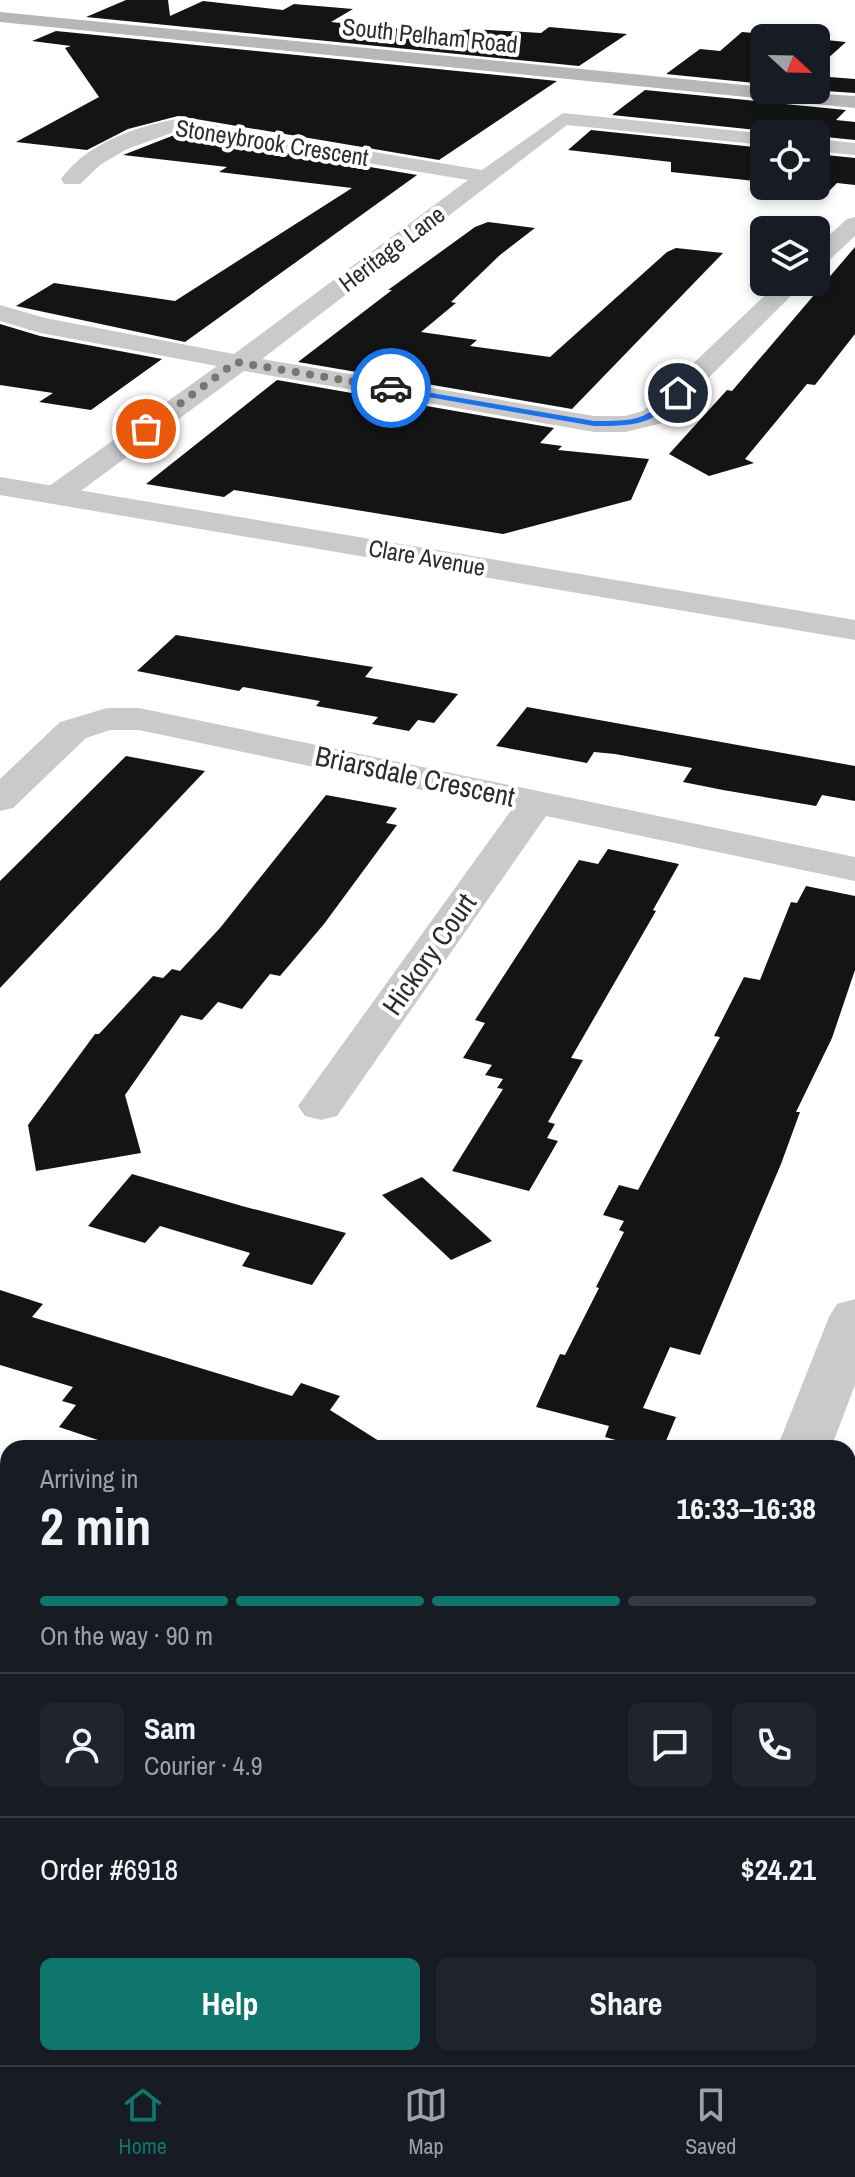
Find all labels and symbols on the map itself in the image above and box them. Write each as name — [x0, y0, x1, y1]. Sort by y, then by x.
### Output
street label: South Pelham Road — [341, 10, 519, 60]
north arrow — [750, 24, 830, 104]
street label: Stoneybrook Crescent — [173, 111, 371, 173]
street label: Heritage Lane — [332, 198, 451, 299]
courier — [351, 348, 431, 428]
pin — [644, 359, 712, 427]
pin — [112, 395, 180, 463]
street label: Clare Avenue — [366, 531, 488, 583]
street label: Briarsdale Crescent — [312, 736, 518, 816]
street label: Hickory Court — [373, 886, 485, 1022]

